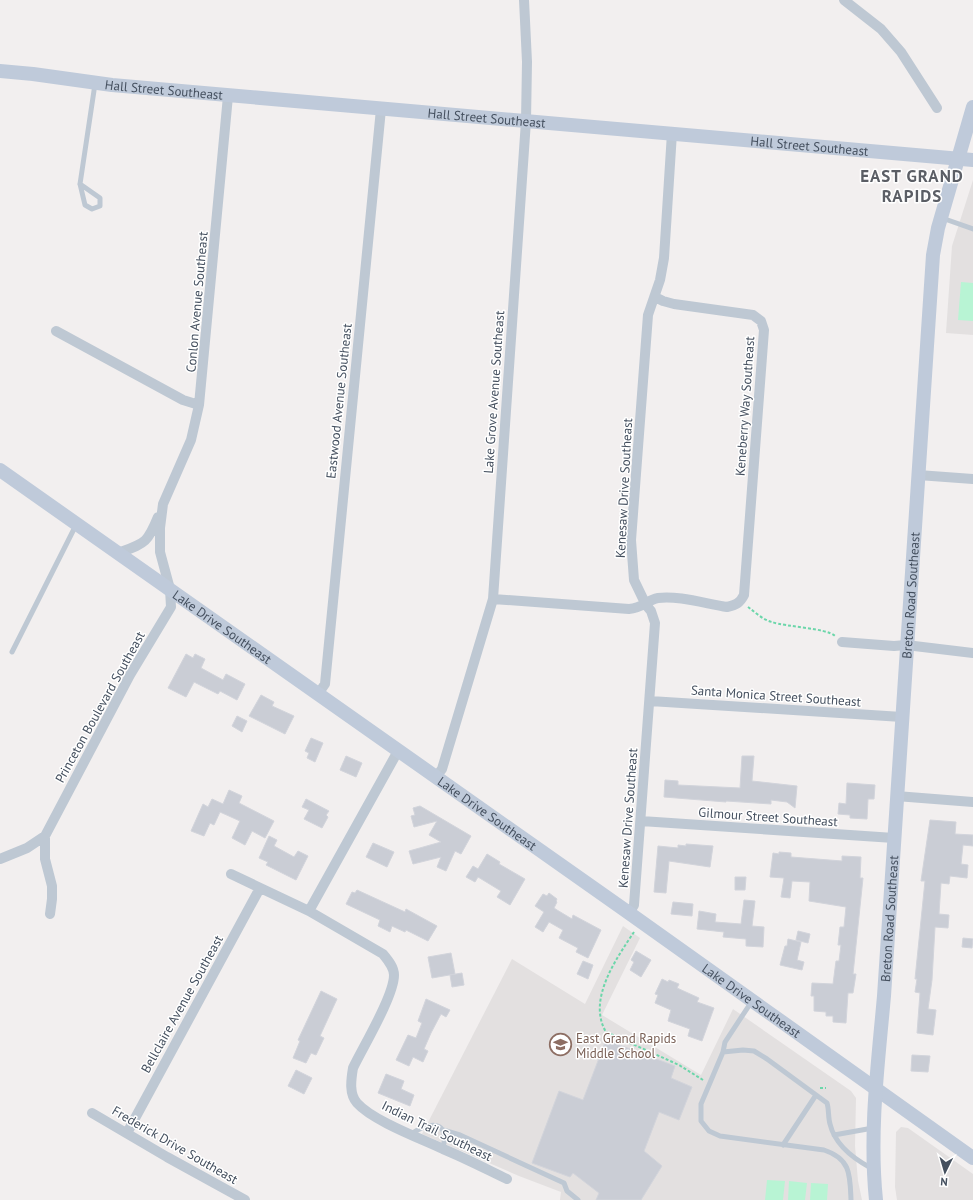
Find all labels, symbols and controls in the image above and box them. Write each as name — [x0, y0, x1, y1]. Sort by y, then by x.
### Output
street label: Hall Street Southeast — [104, 76, 224, 103]
street label: Hall Street Southeast — [427, 104, 547, 131]
street label: Hall Street Southeast — [750, 132, 870, 159]
district label: EAST GRAND RAPIDS — [860, 165, 964, 207]
street label: Conlon Avenue Southeast — [182, 230, 212, 373]
street label: Lake Grove Avenue Southeast — [480, 309, 508, 474]
street label: Eastwood Avenue Southeast — [322, 322, 356, 480]
street label: Keneberry Way Southeast — [732, 335, 758, 476]
street label: Kenesaw Drive Southeast — [612, 417, 636, 558]
street label: Breton Road Southeast — [898, 531, 923, 659]
street label: Lake Drive Southeast — [170, 586, 276, 668]
street label: Princeton Boulevard Southeast — [51, 628, 149, 786]
street label: Santa Monica Street Southeast — [690, 682, 862, 710]
street label: Kenesaw Drive Southeast — [615, 747, 641, 889]
street label: Lake Drive Southeast — [434, 773, 541, 854]
street label: Gilmour Street Southeast — [698, 804, 839, 830]
street label: Breton Road Southeast — [876, 854, 902, 983]
street label: Bellclaire Avenue Southeast — [137, 932, 227, 1076]
street label: Lake Drive Southeast — [699, 959, 805, 1042]
place label: East Grand Rapids Middle School — [576, 1030, 676, 1062]
school or university icon: East Grand Rapids Middle School — [547, 1032, 573, 1058]
street label: Indian Trail Southeast — [379, 1097, 496, 1165]
street label: Frederick Drive Southeast — [109, 1102, 241, 1188]
north arrow — [925, 1152, 965, 1192]
text: N — [940, 1175, 948, 1189]

